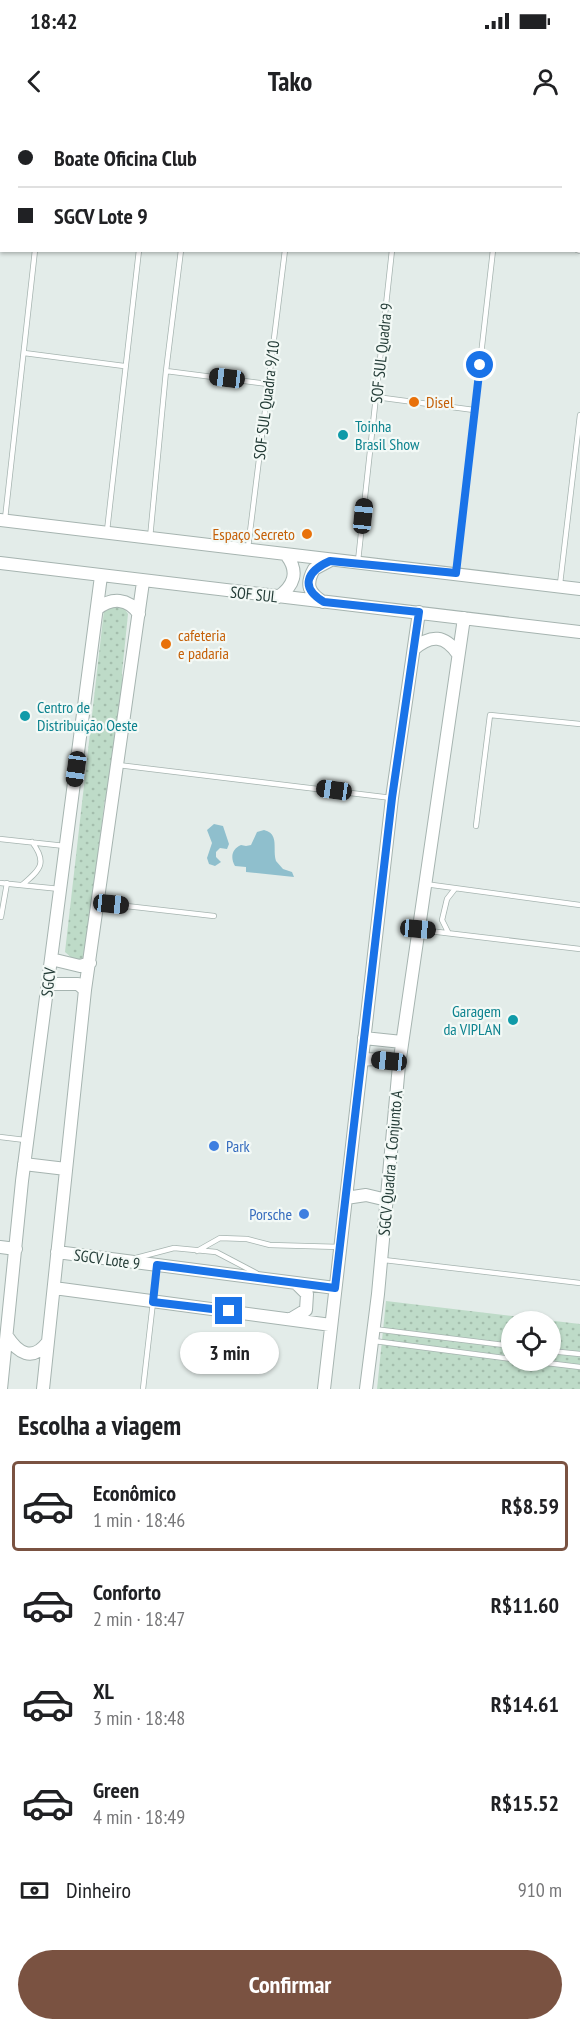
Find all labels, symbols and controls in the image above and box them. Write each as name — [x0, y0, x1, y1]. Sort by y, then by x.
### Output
text: 18:42 — [30, 7, 78, 35]
text: Tako — [268, 64, 312, 98]
icon: back — [18, 65, 51, 98]
icon: person — [529, 65, 562, 98]
text: Boate Oficina Club — [54, 144, 197, 172]
text: SGCV Lote 9 — [54, 202, 148, 230]
street label: SOF SUL Quadra 9 — [366, 302, 396, 404]
street label: SOF SUL Quadra 9/10 — [249, 339, 283, 461]
route start — [466, 351, 493, 378]
car — [208, 367, 246, 389]
place label: Disel — [426, 392, 454, 412]
marker: Disel — [407, 395, 421, 409]
place label: Toinha Brasil Show — [355, 416, 420, 454]
marker: Toinha Brasil Show — [336, 428, 350, 442]
car — [352, 497, 374, 535]
place label: Espaço Secreto — [212, 524, 295, 544]
marker: Espaço Secreto — [300, 527, 314, 541]
street label: SOF SUL — [229, 582, 279, 606]
place label: cafeteria e padaria — [178, 625, 229, 663]
marker: cafeteria e padaria — [159, 637, 173, 651]
place label: Centro de Distribuição Oeste — [37, 697, 138, 735]
marker: Centro de Distribuição Oeste — [18, 709, 32, 723]
car — [65, 750, 87, 788]
car — [315, 779, 353, 801]
car — [92, 893, 130, 915]
car — [399, 918, 437, 940]
street label: SGCV — [36, 966, 60, 998]
place label: Garagem da VIPLAN — [443, 1001, 501, 1039]
marker: Garagem da VIPLAN — [506, 1013, 520, 1027]
car — [370, 1050, 408, 1072]
street label: SGCV Quadra 1 Conjunto A — [374, 1089, 406, 1236]
place label: Park — [226, 1136, 251, 1156]
marker: Park — [207, 1139, 221, 1153]
place label: Porsche — [249, 1204, 292, 1224]
marker: Porsche — [297, 1207, 311, 1221]
street label: SGCV Lote 9 — [73, 1244, 141, 1274]
route end — [215, 1297, 242, 1324]
map controls — [501, 1311, 561, 1371]
button: locate — [501, 1311, 561, 1371]
callout: 3 min — [180, 1332, 278, 1374]
text: 3 min — [209, 1340, 250, 1366]
text: Escolha a viagem — [18, 1408, 181, 1442]
icon: car — [21, 1479, 75, 1533]
text: Econômico — [93, 1479, 176, 1507]
text: R$8.59 — [501, 1492, 559, 1520]
text: 1 min · 18:46 — [93, 1507, 185, 1533]
icon: car — [21, 1578, 75, 1632]
text: Conforto — [93, 1578, 161, 1606]
text: R$11.60 — [491, 1591, 559, 1619]
text: 2 min · 18:47 — [93, 1606, 185, 1632]
icon: car — [21, 1677, 75, 1731]
text: XL — [93, 1677, 114, 1705]
text: R$14.61 — [491, 1690, 559, 1718]
text: 3 min · 18:48 — [93, 1705, 185, 1731]
icon: car — [21, 1776, 75, 1830]
text: Green — [93, 1776, 139, 1804]
text: R$15.52 — [491, 1789, 559, 1817]
text: 4 min · 18:49 — [93, 1804, 185, 1830]
icon: cash — [18, 1874, 51, 1907]
text: Dinheiro — [66, 1876, 131, 1904]
text: 910 m — [518, 1877, 562, 1903]
button: Confirmar — [18, 1950, 562, 2019]

